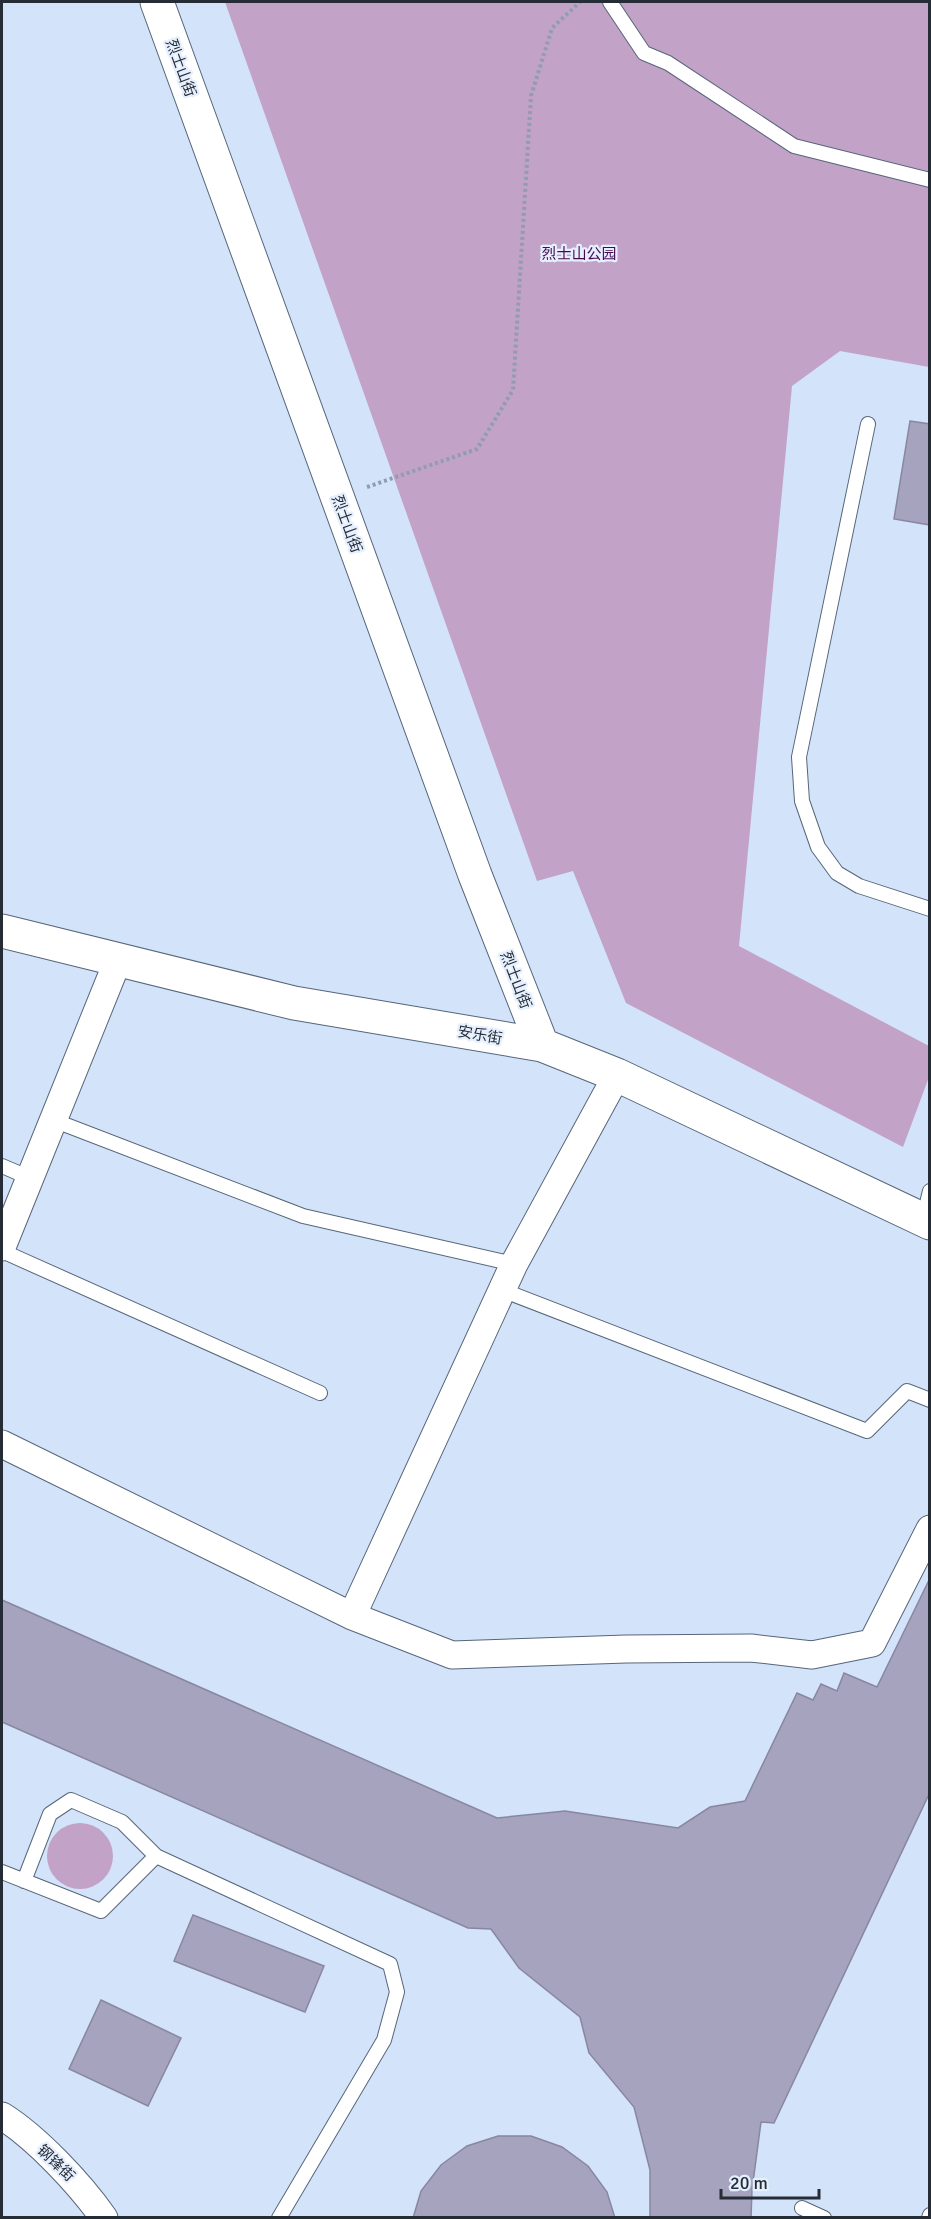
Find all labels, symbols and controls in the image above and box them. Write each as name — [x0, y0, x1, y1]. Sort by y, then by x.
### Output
street label: 烈士山街 — [162, 37, 200, 99]
park label: 烈士山公园 — [541, 245, 617, 263]
street label: 烈士山街 — [328, 493, 366, 555]
street label: 烈士山街 — [497, 949, 535, 1011]
street label: 安乐街 — [456, 1022, 504, 1048]
street label: 钢锋街 — [34, 2141, 78, 2185]
scale bar — [721, 2162, 818, 2200]
text: 20 m — [730, 2172, 768, 2194]

